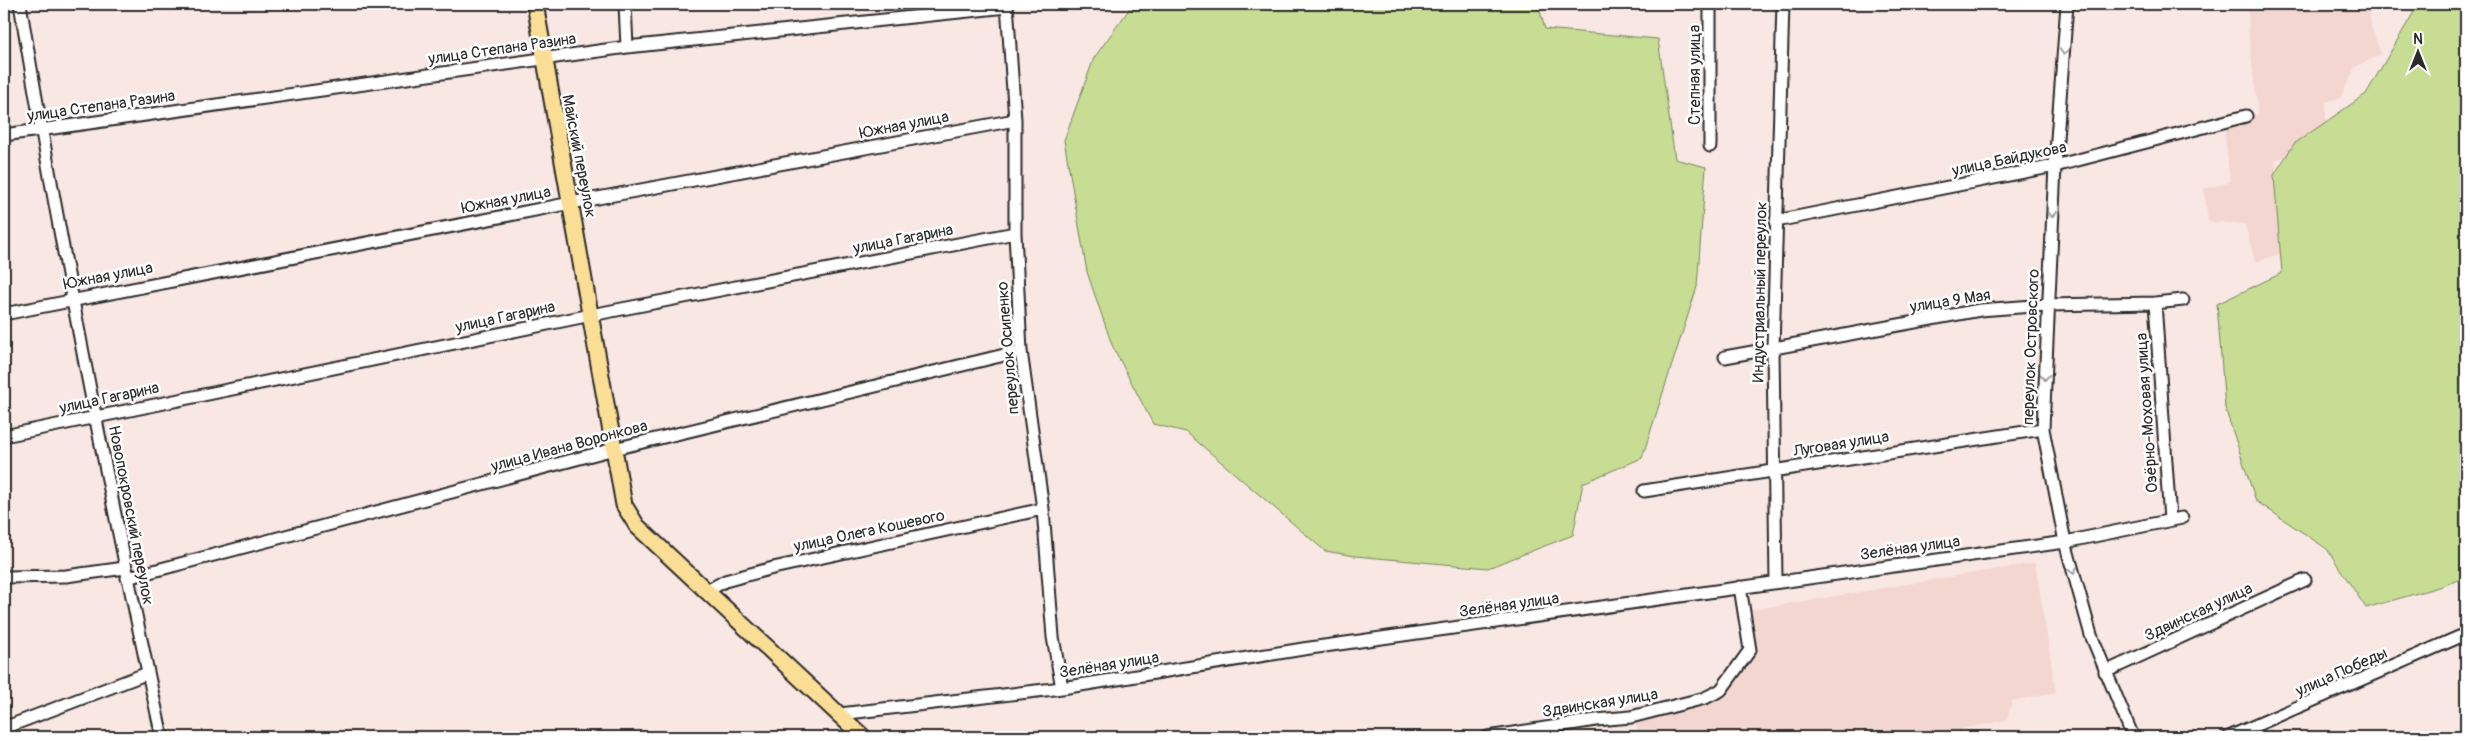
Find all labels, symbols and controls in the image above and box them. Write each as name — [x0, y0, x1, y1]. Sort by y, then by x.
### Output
street label: Степная улица — [1685, 25, 1705, 125]
north arrow — [2392, 28, 2442, 78]
street label: улица Степана Разина — [426, 29, 577, 69]
text: N — [2413, 31, 2423, 48]
one-way arrow — [2058, 49, 2069, 57]
street label: улица Степана Разина — [25, 86, 176, 126]
street label: Майский переулок — [557, 93, 601, 219]
street label: Южная улица — [858, 107, 950, 143]
street label: улица Байдукова — [1949, 137, 2068, 181]
street label: Южная улица — [460, 182, 552, 218]
street label: Индустриальный переулок — [1748, 201, 1772, 383]
one-way arrow — [2047, 211, 2058, 219]
street label: улица Гагарина — [851, 219, 955, 259]
street label: Южная улица — [62, 258, 154, 294]
street label: переулок Островского — [2018, 268, 2044, 425]
street label: переулок Осипенко — [992, 280, 1024, 415]
street label: улица 9 Мая — [1907, 285, 1992, 317]
street label: улица Гагарина — [453, 297, 557, 338]
street label: Озёрно-Моховая улица — [2131, 332, 2163, 494]
one-way arrow — [2039, 373, 2050, 381]
street label: улица Гагарина — [57, 378, 161, 419]
street label: улица Ивана Воронкова — [488, 415, 650, 477]
street label: Новопокровский переулок — [104, 424, 158, 607]
street label: Луговая улица — [1791, 427, 1890, 462]
street label: улица Олега Кошевого — [791, 505, 947, 557]
street label: Зелёная улица — [1859, 531, 1961, 565]
one-way arrow — [2067, 566, 2078, 575]
street label: Здвинская улица — [2141, 578, 2256, 646]
street label: Зелёная улица — [1458, 588, 1560, 622]
street label: улица Победы — [2291, 643, 2390, 701]
street label: Зелёная улица — [1058, 647, 1161, 683]
street label: Здвинская улица — [1541, 684, 1659, 722]

